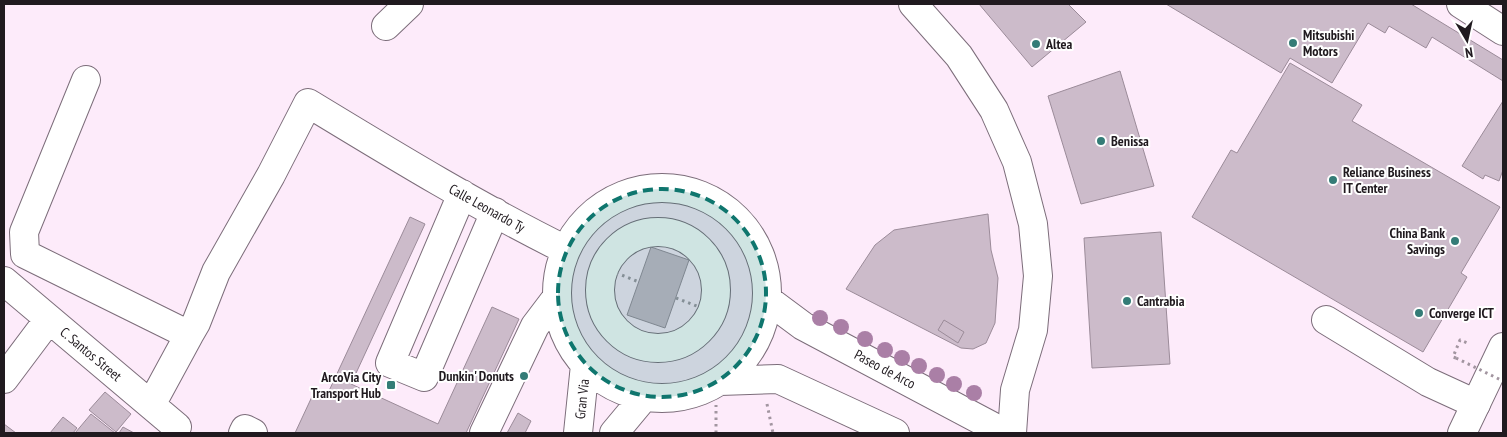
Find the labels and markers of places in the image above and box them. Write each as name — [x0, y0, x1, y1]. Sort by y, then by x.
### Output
place label: Mitsubishi Motors — [1303, 26, 1354, 60]
place label: Altea — [1045, 35, 1072, 53]
marker: Mitsubishi Motors — [1287, 37, 1299, 49]
marker: Altea — [1030, 38, 1042, 50]
place label: Benissa — [1111, 132, 1149, 150]
marker: Benissa — [1095, 135, 1107, 147]
place label: Reliance Business IT Center — [1343, 163, 1431, 197]
marker: Reliance Business IT Center — [1327, 174, 1339, 186]
place label: China Bank Savings — [1390, 224, 1445, 258]
marker: China Bank Savings — [1449, 235, 1461, 247]
place label: Cantrabia — [1137, 292, 1185, 310]
marker: Cantrabia — [1121, 295, 1133, 307]
place label: Converge ICT — [1429, 304, 1494, 322]
marker: Converge ICT — [1413, 307, 1425, 319]
place label: Dunkin' Donuts — [439, 367, 514, 385]
place label: ArcoVia City Transport Hub — [311, 368, 381, 402]
marker: Dunkin' Donuts — [518, 370, 530, 382]
marker: ArcoVia City Transport Hub — [385, 379, 397, 391]

